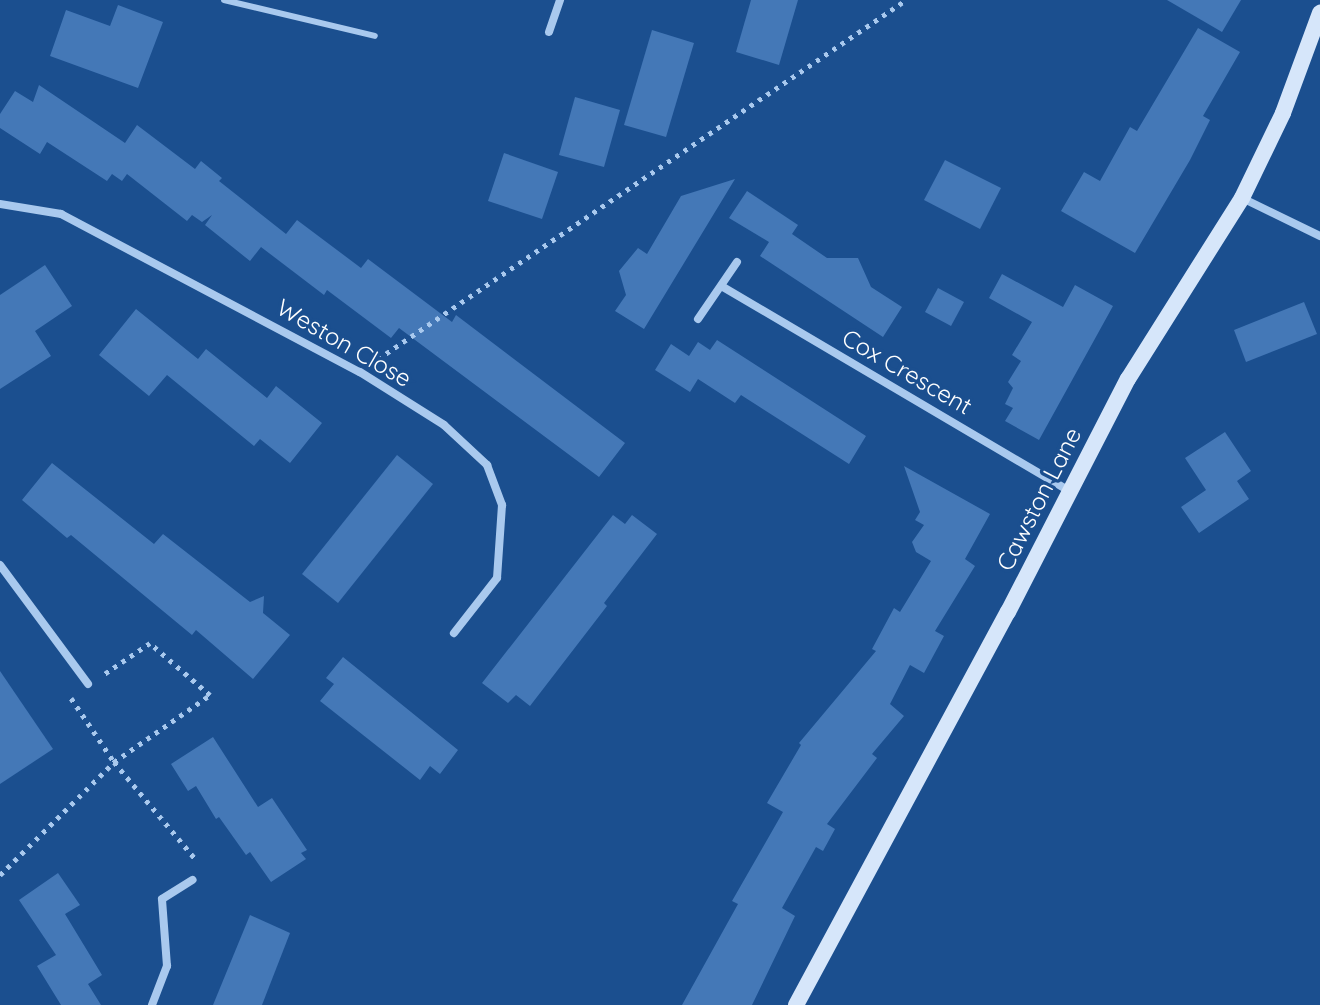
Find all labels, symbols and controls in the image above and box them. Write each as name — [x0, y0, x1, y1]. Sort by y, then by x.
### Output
street label: Weston Close — [271, 293, 417, 393]
street label: Cox Crescent — [837, 323, 977, 421]
street label: Cawston Lane — [991, 423, 1087, 575]

